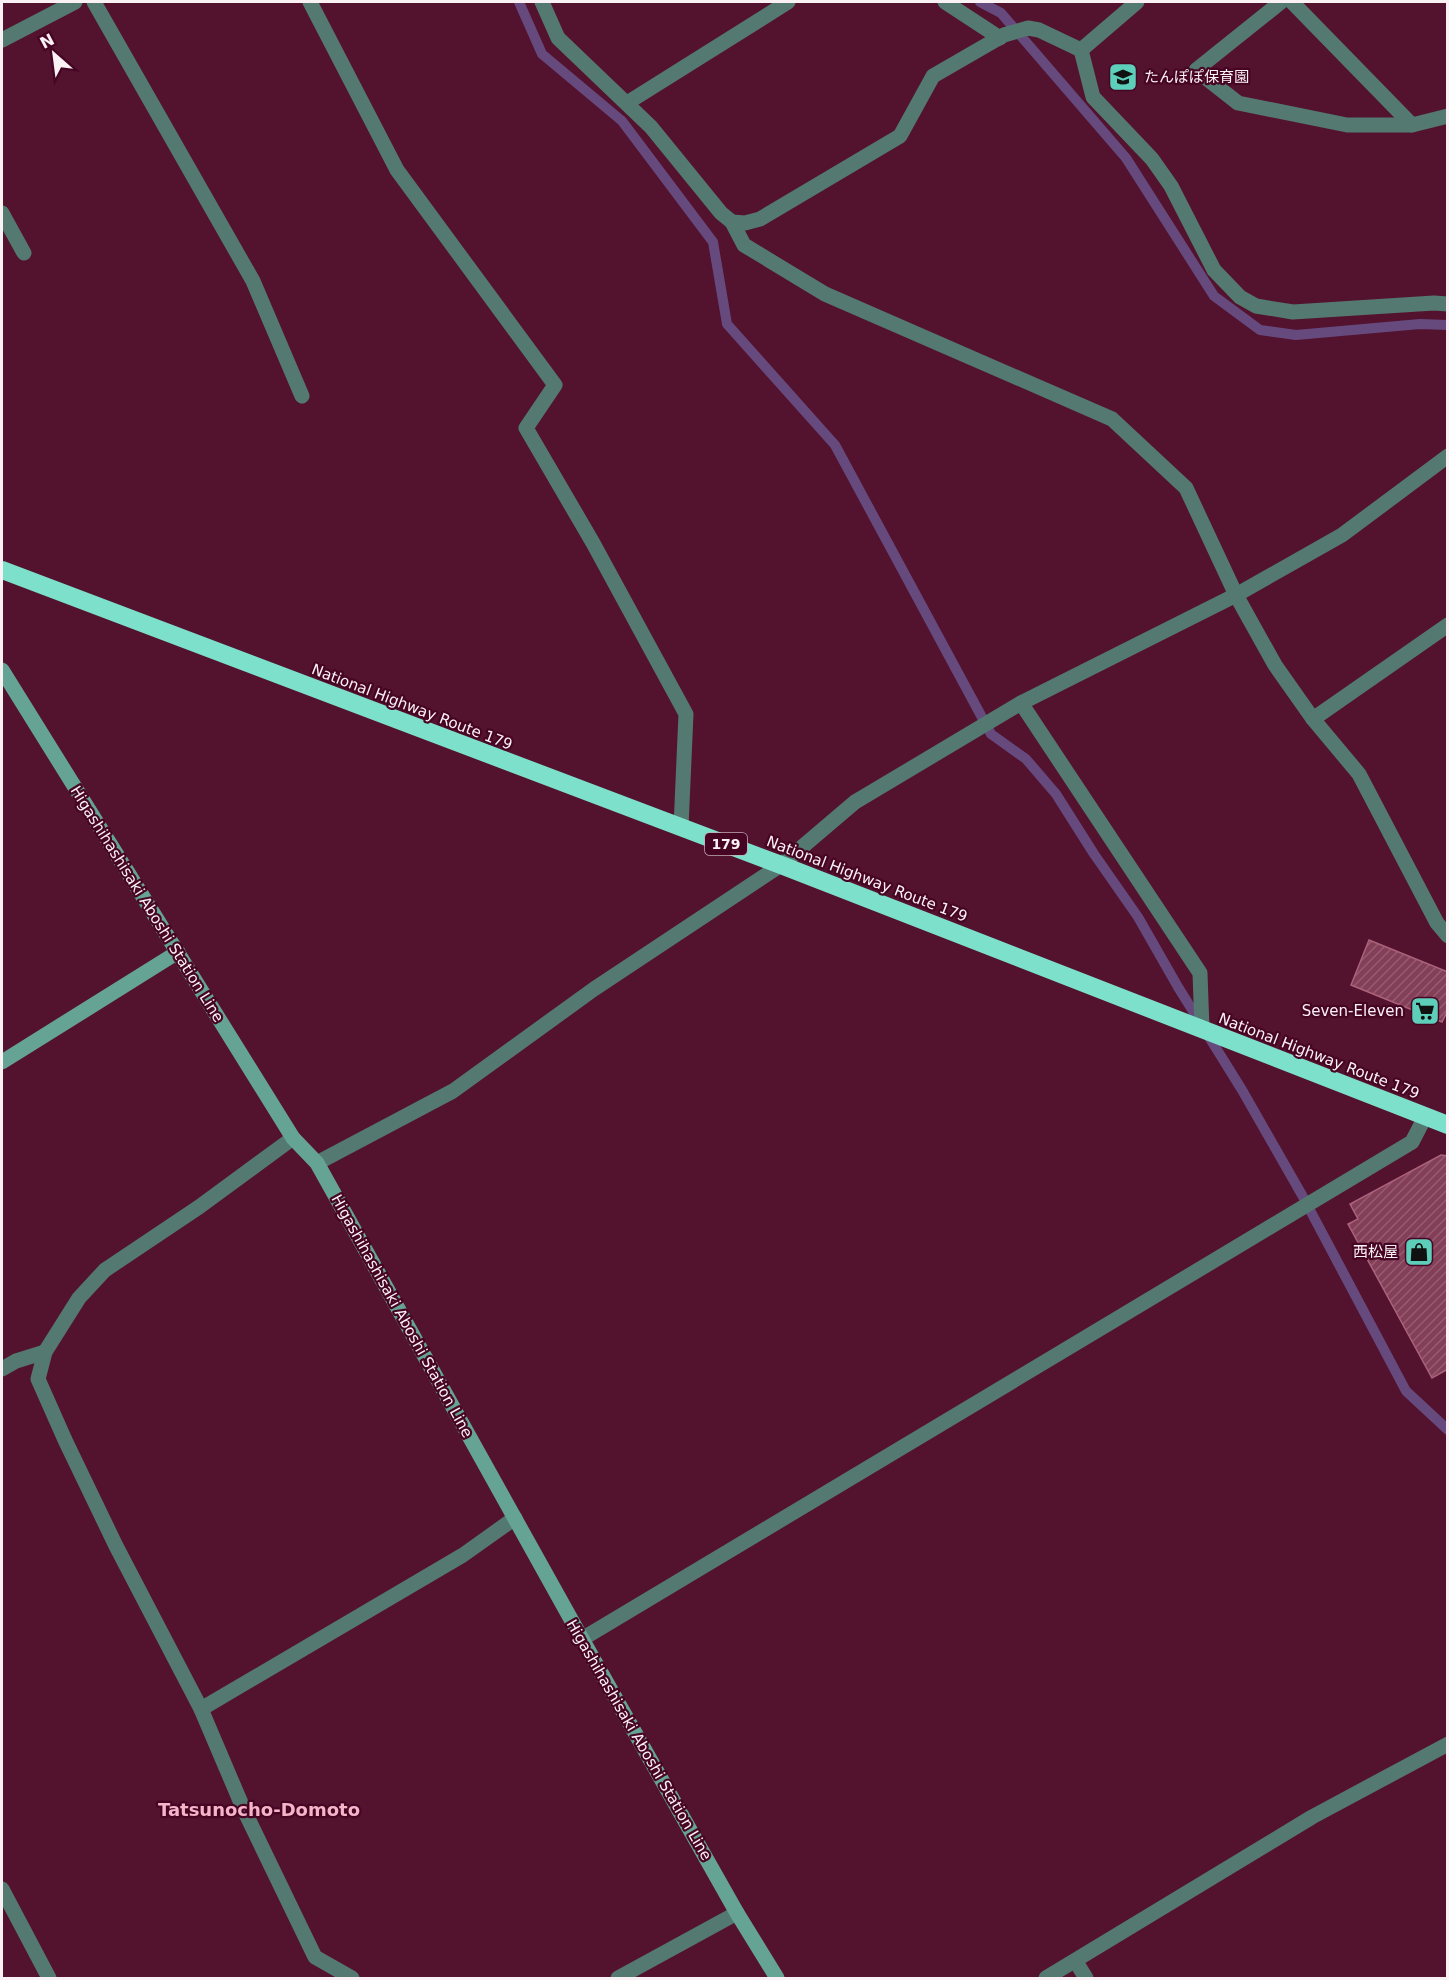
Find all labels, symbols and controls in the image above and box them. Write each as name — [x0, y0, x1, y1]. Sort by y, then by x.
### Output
north arrow — [24, 24, 84, 84]
text: N — [37, 30, 58, 53]
school or university icon: たんぽぽ保育園 — [1107, 61, 1139, 93]
place label: たんぽぽ保育園 — [1144, 68, 1249, 86]
street label: National Highway Route 179 — [309, 660, 515, 754]
street label: Higashihashisaki Aboshi Station Line — [66, 783, 228, 1025]
street label: National Highway Route 179 — [764, 832, 970, 926]
road number: 179 — [705, 833, 747, 855]
supermarket icon: Seven-Eleven — [1409, 995, 1441, 1027]
place label: Seven-Eleven — [1302, 1002, 1404, 1020]
street label: National Highway Route 179 — [1216, 1009, 1422, 1103]
street label: Higashihashisaki Aboshi Station Line — [327, 1191, 477, 1441]
shop icon: 西松屋 — [1403, 1236, 1435, 1268]
place label: 西松屋 — [1353, 1243, 1398, 1261]
street label: Higashihashisaki Aboshi Station Line — [562, 1616, 716, 1864]
district label: Tatsunocho-Domoto — [158, 1799, 360, 1820]

